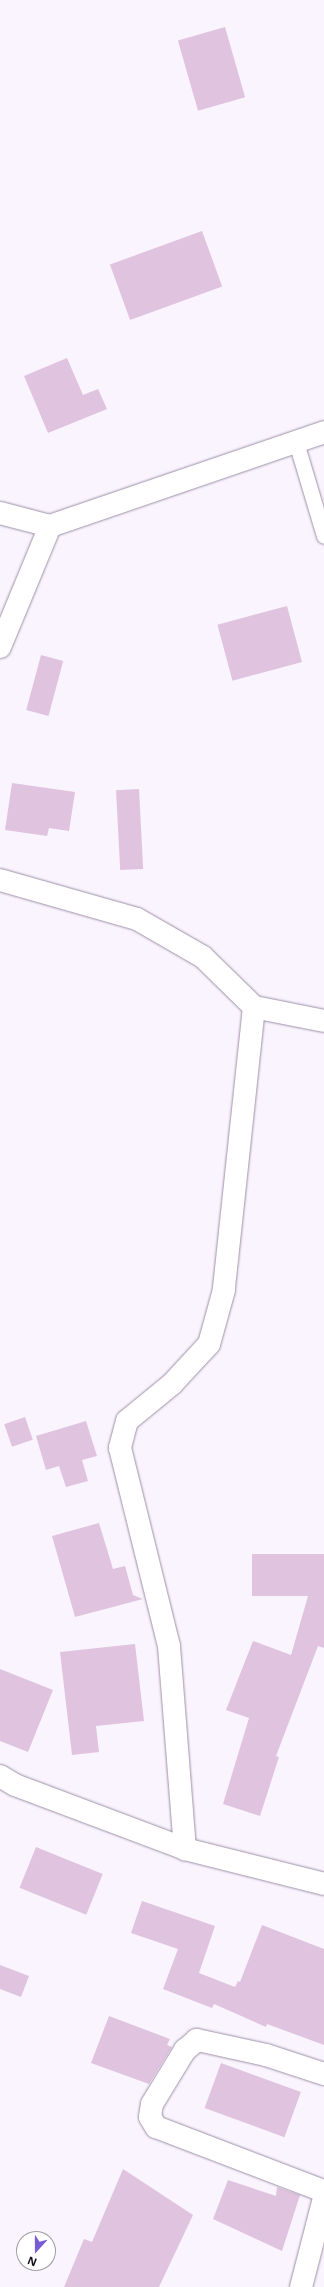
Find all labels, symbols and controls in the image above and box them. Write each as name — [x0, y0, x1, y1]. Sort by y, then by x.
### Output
north arrow — [16, 2231, 56, 2271]
text: N — [25, 2253, 39, 2270]

